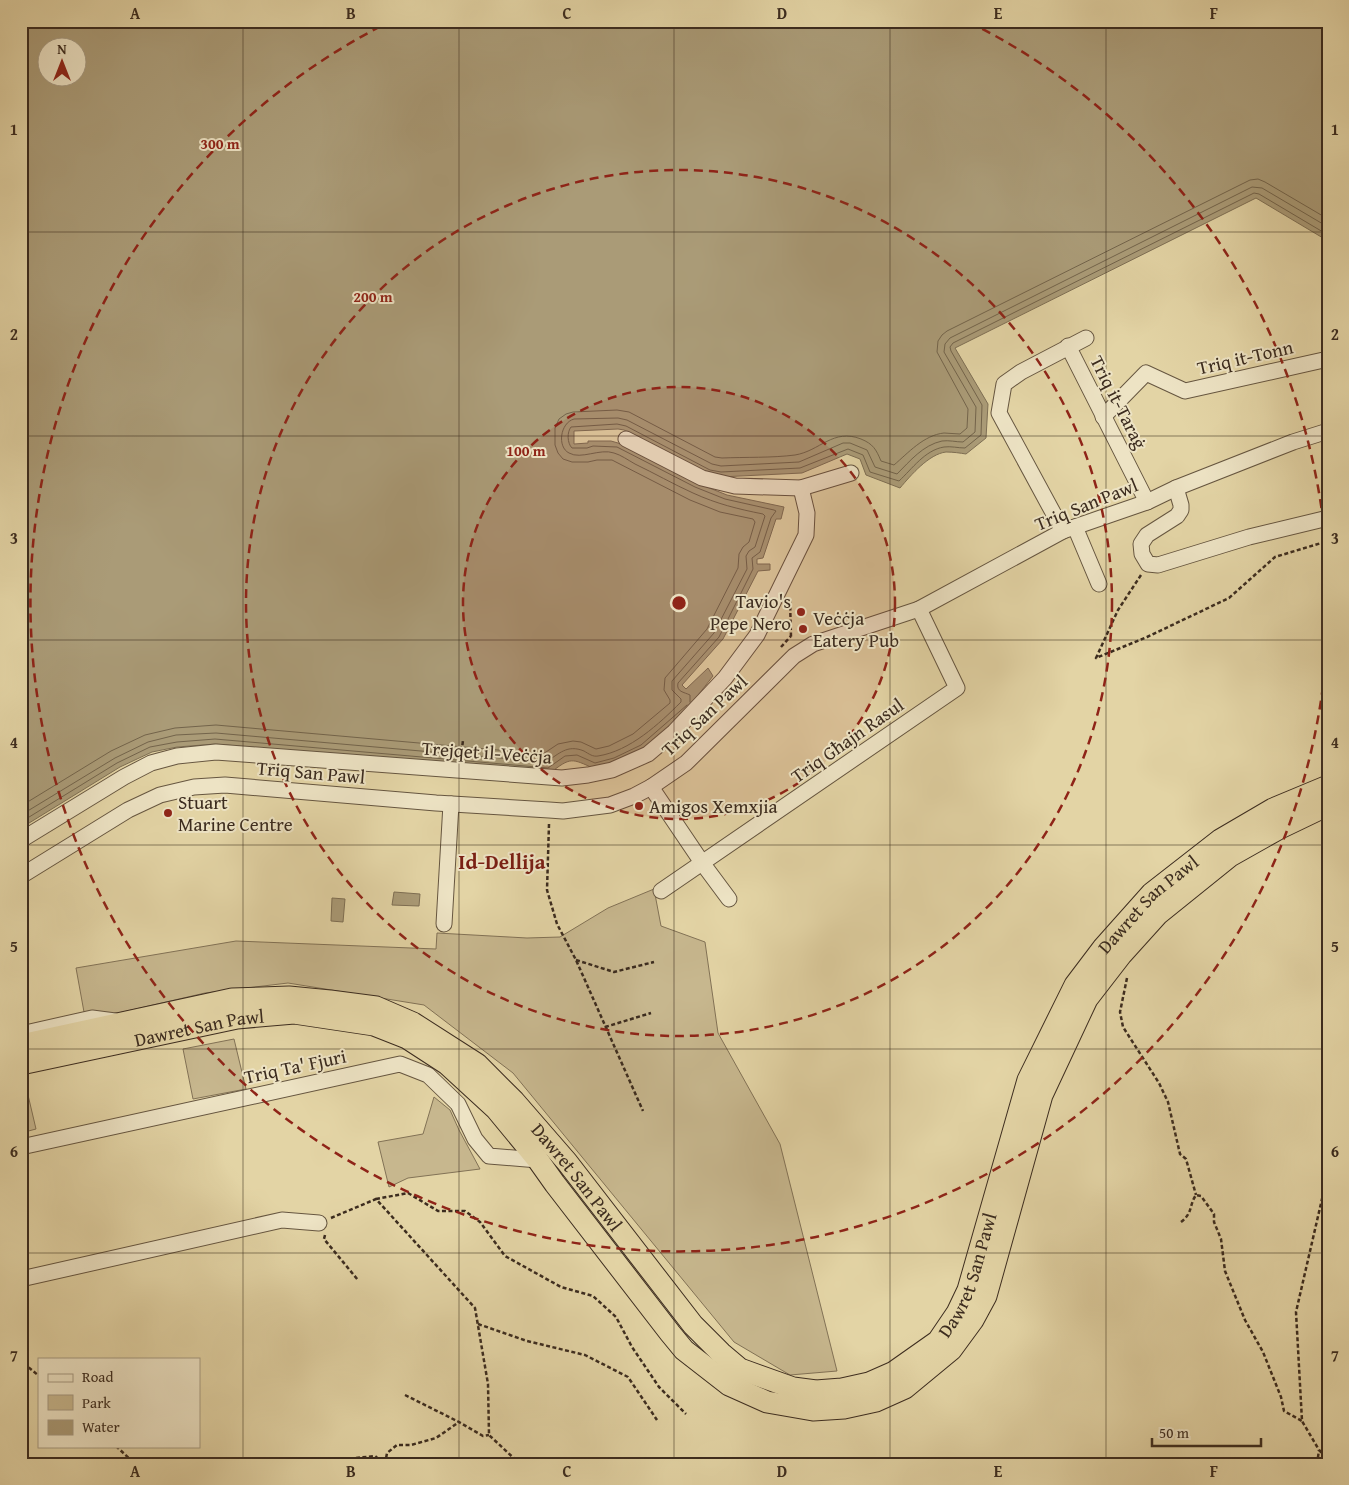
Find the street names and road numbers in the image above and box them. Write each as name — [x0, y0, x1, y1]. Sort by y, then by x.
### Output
street label: Triq it-Tonn — [1194, 332, 1296, 382]
street label: Triq it-Taraġ — [1083, 350, 1155, 454]
street label: Triq San Pawl — [1030, 471, 1142, 537]
street label: Triq San Pawl — [655, 668, 753, 762]
street label: Triq Għajn Rasul — [785, 691, 909, 789]
street label: Trejqet il-Veċċja — [421, 733, 553, 771]
street label: Triq San Pawl — [256, 753, 366, 791]
street label: Dawret San Pawl — [1091, 848, 1204, 960]
street label: Dawret San Pawl — [132, 1002, 265, 1054]
street label: Triq Ta' Fjuri — [241, 1042, 349, 1090]
street label: Dawret San Pawl — [525, 1117, 629, 1237]
street label: Dawret San Pawl — [930, 1209, 1003, 1343]

